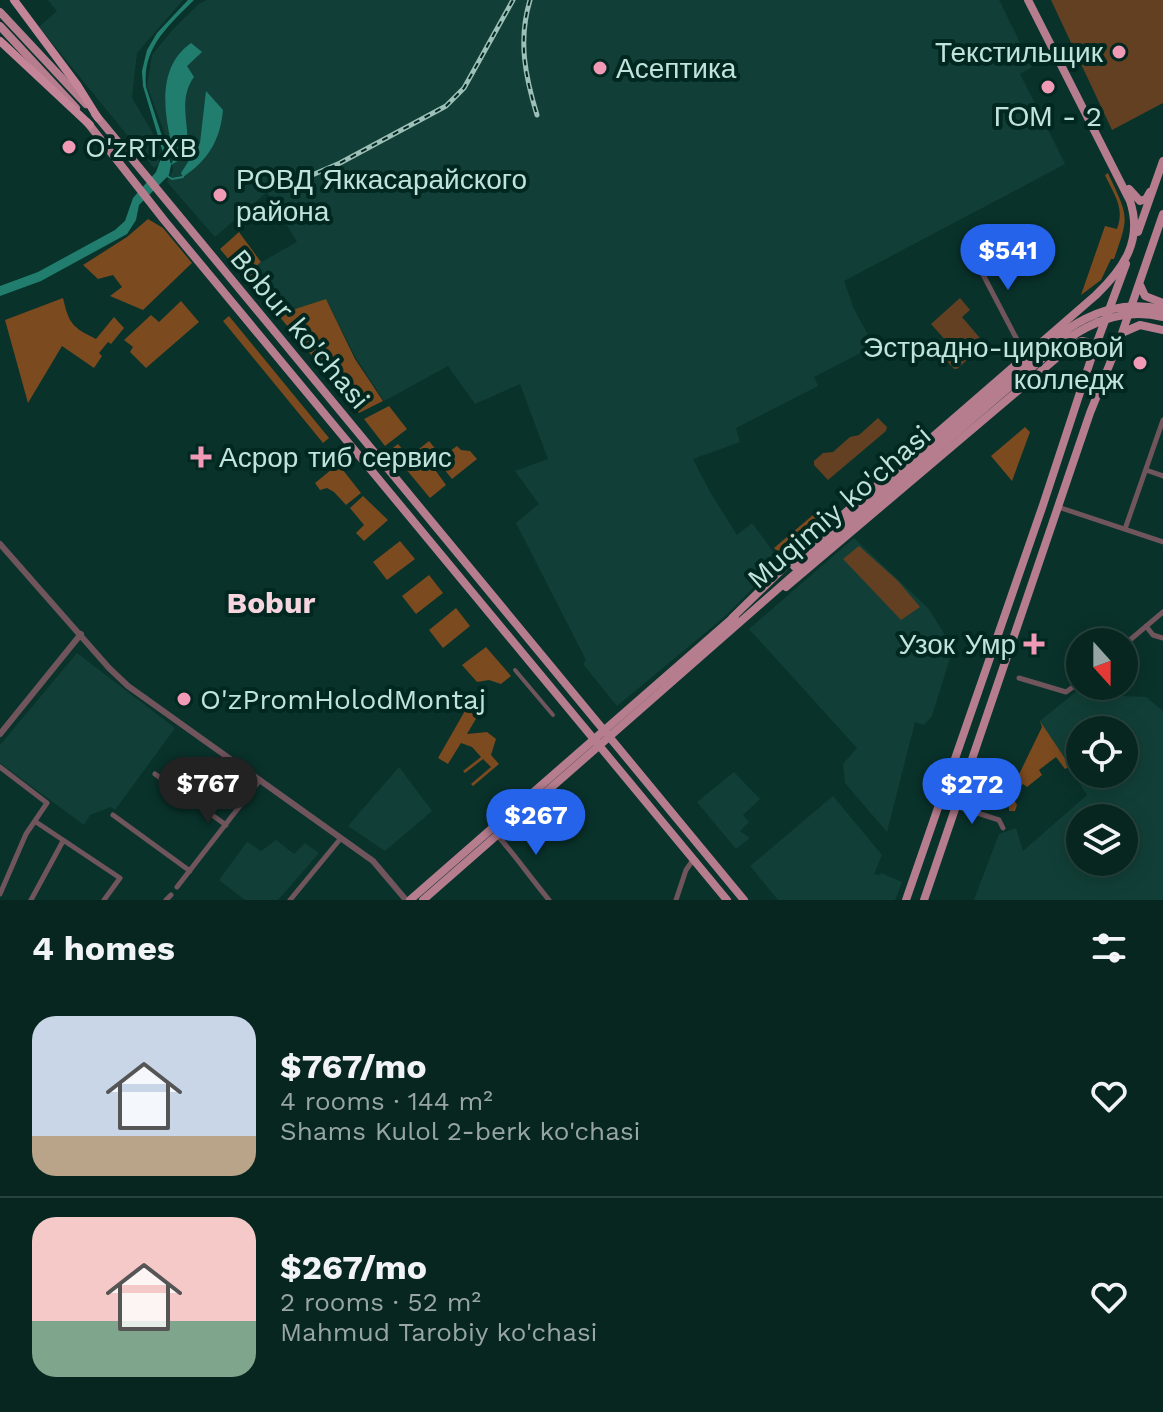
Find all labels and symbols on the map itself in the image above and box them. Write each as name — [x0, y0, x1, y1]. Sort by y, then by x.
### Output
place label: Текстильщик — [935, 36, 1104, 69]
marker: Текстильщик — [1110, 43, 1128, 61]
place label: Асептика — [616, 52, 737, 85]
marker: Асептика — [591, 59, 609, 77]
marker: ГОМ - 2 — [1039, 78, 1057, 96]
place label: ГОМ - 2 — [994, 100, 1102, 133]
place label: O'zRTXB — [85, 131, 197, 164]
marker: O'zRTXB — [60, 138, 78, 156]
place label: РОВД Яккасарайского района — [236, 163, 527, 228]
marker: РОВД Яккасарайского района — [211, 186, 229, 204]
pin: $541 — [961, 224, 1055, 292]
street label: Bobur ko'chasi — [223, 242, 377, 416]
place label: Эстрадно-цирковой колледж — [863, 331, 1124, 396]
marker: Эстрадно-цирковой колледж — [1131, 354, 1149, 372]
street label: Muqimiy ko'chasi — [741, 418, 937, 596]
place label: Асрор тиб сервис — [219, 441, 452, 474]
marker: Асрор тиб сервис — [190, 446, 212, 468]
district label: Bobur — [227, 585, 315, 620]
place label: Узок Умр — [899, 628, 1016, 661]
north arrow — [1066, 628, 1138, 700]
marker: Узок Умр — [1023, 633, 1045, 655]
place label: O'zPromHolodMontaj — [200, 683, 486, 716]
marker: O'zPromHolodMontaj — [175, 690, 193, 708]
pin: $767 — [161, 757, 255, 825]
pin: $272 — [925, 758, 1019, 826]
pin: $267 — [489, 789, 583, 857]

